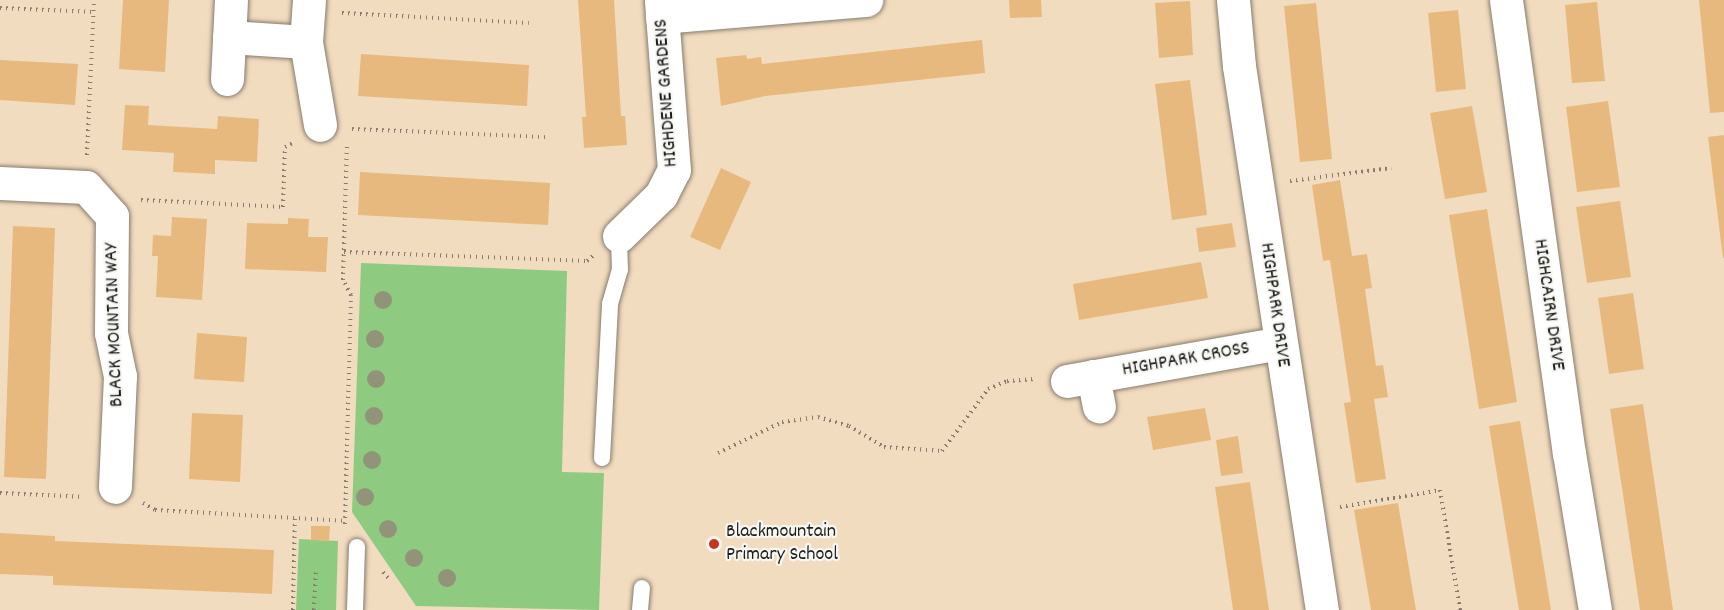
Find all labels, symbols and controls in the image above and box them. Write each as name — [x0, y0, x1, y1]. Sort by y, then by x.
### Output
street label: HIGHDENE GARDENS — [650, 18, 684, 168]
street label: HIGHCAIRN DRIVE — [1527, 238, 1569, 372]
street label: HIGHPARK DRIVE — [1253, 241, 1295, 369]
street label: BLACK MOUNTAIN WAY — [100, 242, 130, 408]
street label: HIGHPARK CROSS — [1120, 337, 1252, 383]
place label: Blackmountain Primary School — [726, 520, 838, 567]
marker: Blackmountain Primary School — [707, 537, 721, 551]

